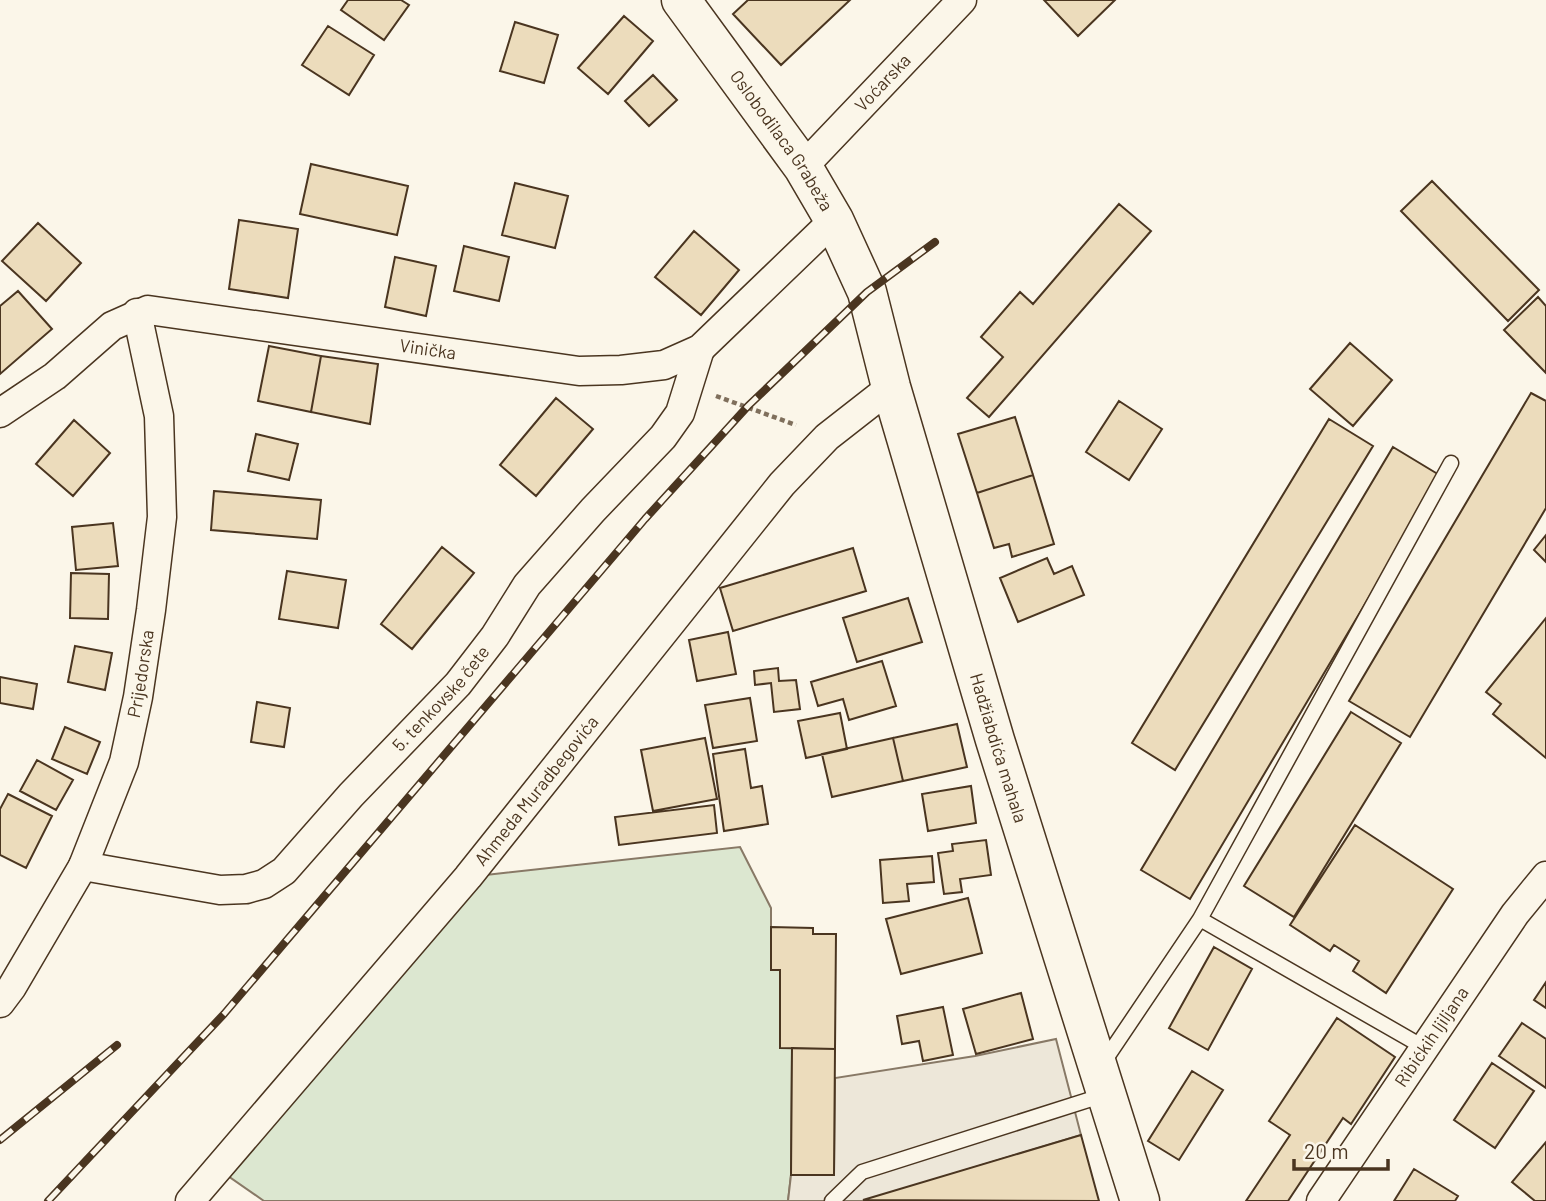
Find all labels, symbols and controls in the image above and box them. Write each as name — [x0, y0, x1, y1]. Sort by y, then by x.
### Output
street label: Voćarska — [850, 49, 915, 116]
street label: Oslobodilaca Grabeža — [726, 65, 838, 215]
street label: Vinička — [398, 334, 458, 363]
street label: Prijedorska — [122, 628, 158, 720]
street label: 5. tenkovske čete — [387, 641, 494, 755]
street label: Hadžiabdića mahala — [966, 670, 1032, 825]
street label: Ahmeda Muradbegovića — [469, 711, 603, 870]
street label: Ribićkih ljiljana — [1389, 982, 1473, 1091]
scale bar — [1294, 1128, 1388, 1172]
text: 20 m — [1304, 1138, 1349, 1163]

